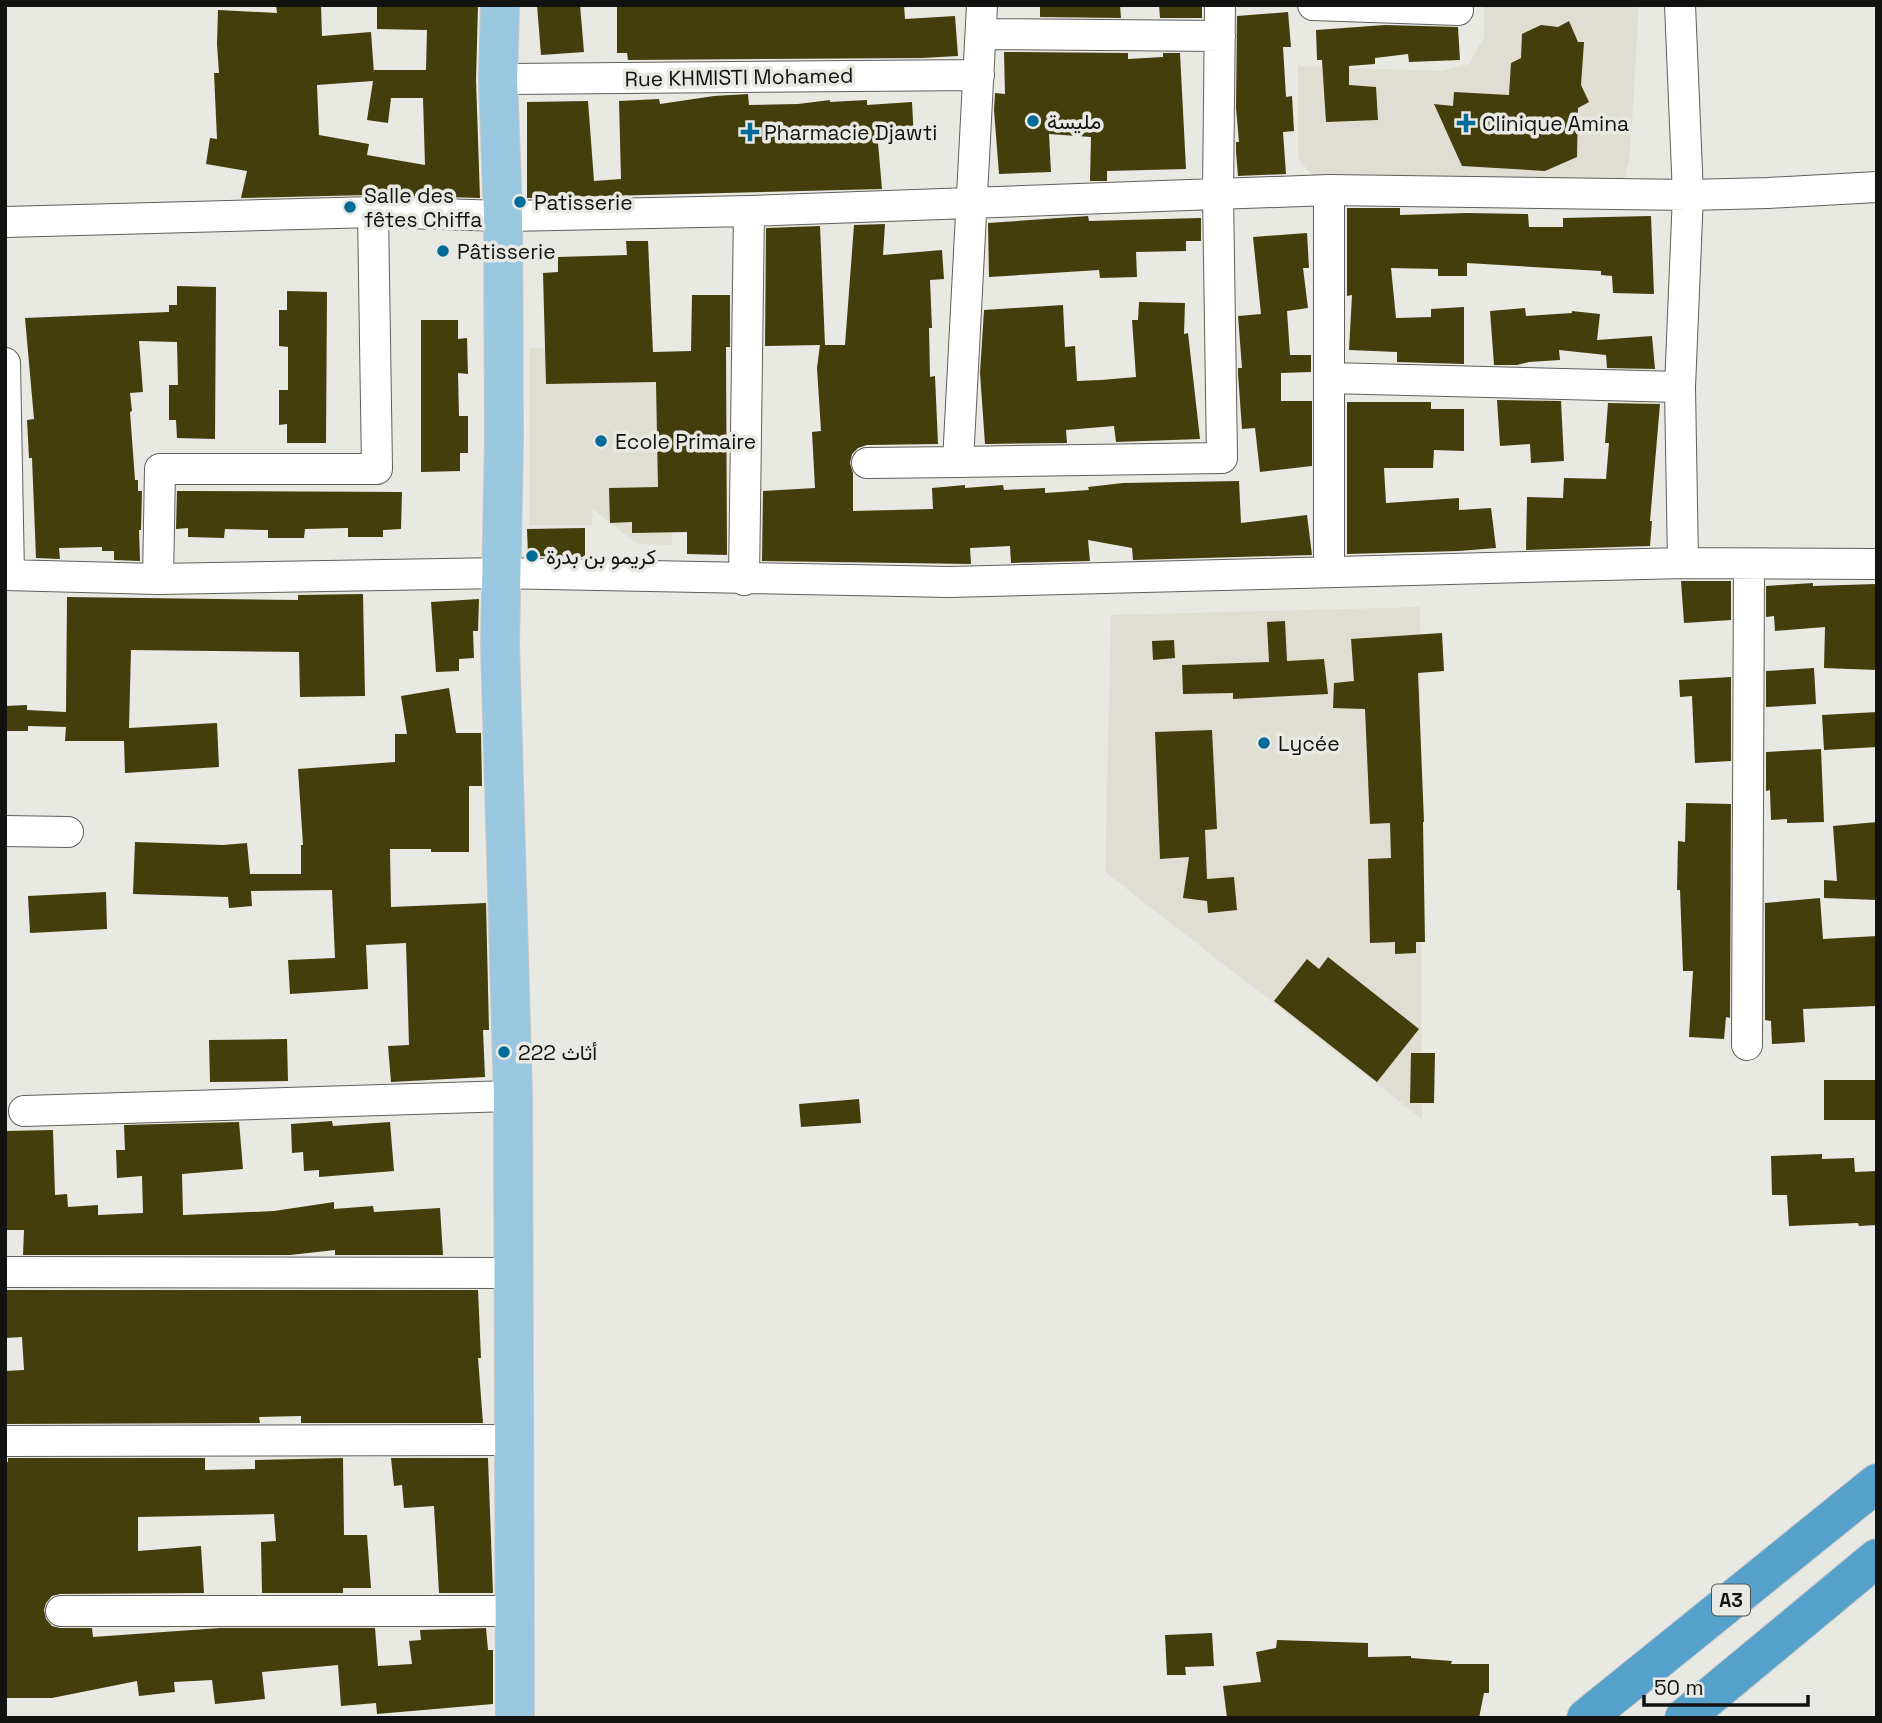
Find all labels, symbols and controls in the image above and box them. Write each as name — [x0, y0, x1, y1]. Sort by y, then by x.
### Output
street label: Rue KHMISTI Mohamed — [624, 62, 854, 92]
place label: مليسة — [1047, 108, 1101, 135]
place label: Clinique Amina — [1482, 110, 1629, 137]
marker: مليسة — [1025, 113, 1041, 129]
marker: Clinique Amina — [1456, 113, 1476, 133]
place label: Pharmacie Djawti — [764, 119, 937, 146]
marker: Pharmacie Djawti — [742, 124, 758, 140]
place label: Salle des fêtes Chiffa — [364, 182, 482, 233]
place label: Patisserie — [534, 189, 633, 216]
marker: Patisserie — [512, 194, 528, 210]
marker: Salle des fêtes Chiffa — [342, 199, 358, 215]
place label: Pâtisserie — [457, 238, 556, 265]
marker: Pâtisserie — [435, 243, 451, 259]
place label: Ecole Primaire — [615, 428, 756, 455]
marker: Ecole Primaire — [593, 433, 609, 449]
place label: كريمو بن بدرة — [546, 543, 656, 570]
marker: كريمو بن بدرة — [524, 548, 540, 564]
place label: Lycée — [1278, 730, 1340, 757]
marker: Lycée — [1256, 735, 1272, 751]
place label: أثاث 222 — [518, 1039, 597, 1066]
marker: أثاث 222 — [496, 1044, 512, 1060]
road number: A3 — [1712, 1584, 1750, 1616]
scale bar — [1644, 1664, 1808, 1708]
text: 50 m — [1654, 1674, 1704, 1701]

